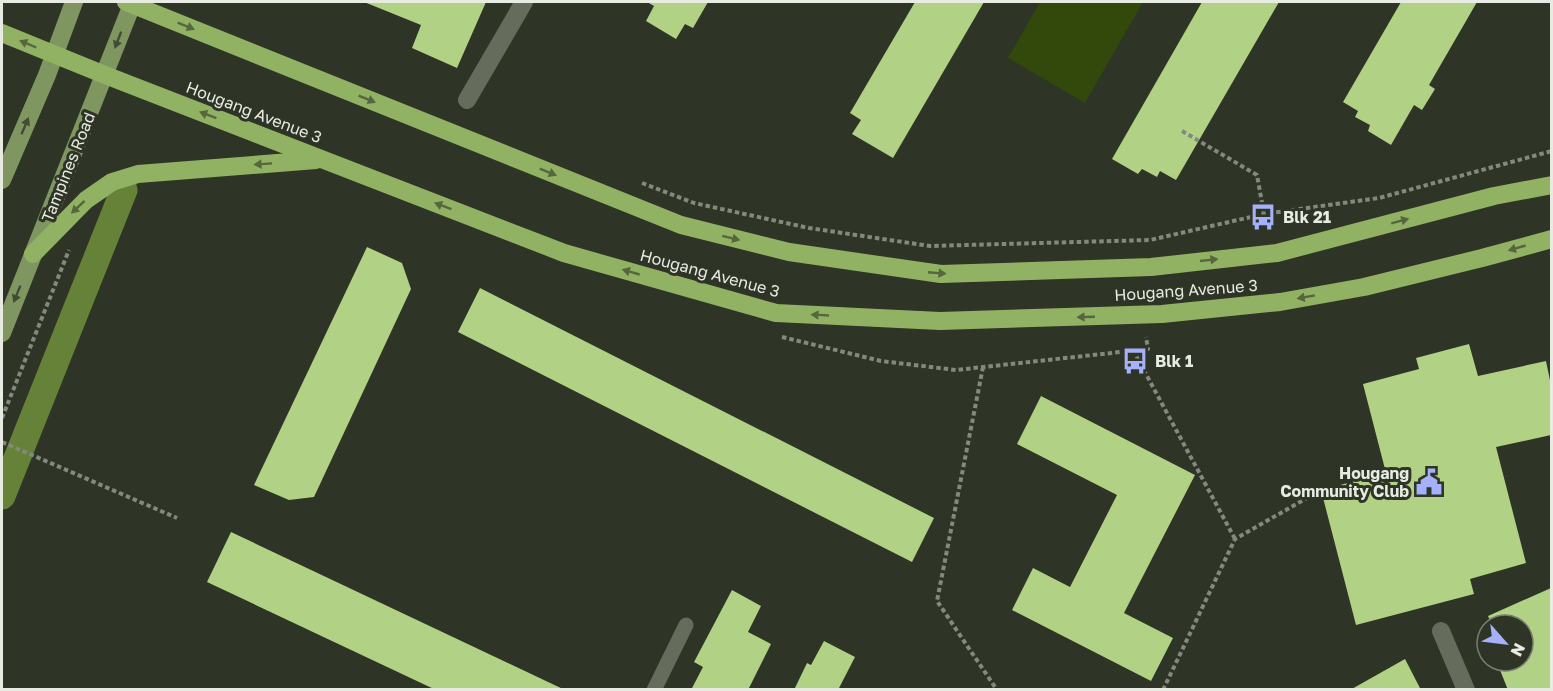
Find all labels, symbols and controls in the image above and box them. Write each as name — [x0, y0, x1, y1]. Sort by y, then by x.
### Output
one-way arrow — [177, 22, 195, 31]
one-way arrow — [113, 31, 123, 49]
one-way arrow — [19, 39, 37, 48]
street label: Hougang Avenue 3 — [183, 77, 325, 147]
one-way arrow — [358, 95, 376, 104]
street label: Tampines Road — [37, 109, 99, 225]
one-way arrow — [199, 110, 217, 119]
one-way arrow — [20, 118, 29, 135]
one-way arrow — [253, 159, 272, 168]
one-way arrow — [539, 168, 557, 177]
one-way arrow — [71, 200, 86, 213]
one-way arrow — [433, 201, 451, 211]
bus stop icon: Blk 21 — [1248, 202, 1278, 232]
place label: Blk 21 — [1283, 207, 1331, 227]
one-way arrow — [1391, 216, 1409, 225]
one-way arrow — [722, 234, 740, 244]
one-way arrow — [1508, 244, 1526, 254]
street label: Hougang Avenue 3 — [638, 245, 782, 301]
one-way arrow — [1200, 256, 1219, 265]
one-way arrow — [622, 267, 640, 276]
one-way arrow — [927, 268, 946, 278]
street label: Hougang Avenue 3 — [1114, 275, 1258, 305]
one-way arrow — [12, 285, 22, 303]
one-way arrow — [1297, 293, 1316, 302]
one-way arrow — [811, 310, 830, 319]
one-way arrow — [1076, 312, 1095, 321]
bus stop icon: Blk 1 — [1120, 346, 1150, 376]
place label: Blk 1 — [1155, 351, 1193, 371]
place label: Hougang Community Club — [1280, 463, 1409, 501]
public building icon: Hougang Community Club — [1414, 467, 1444, 497]
north arrow — [1475, 613, 1535, 673]
text: N — [1507, 640, 1530, 660]

